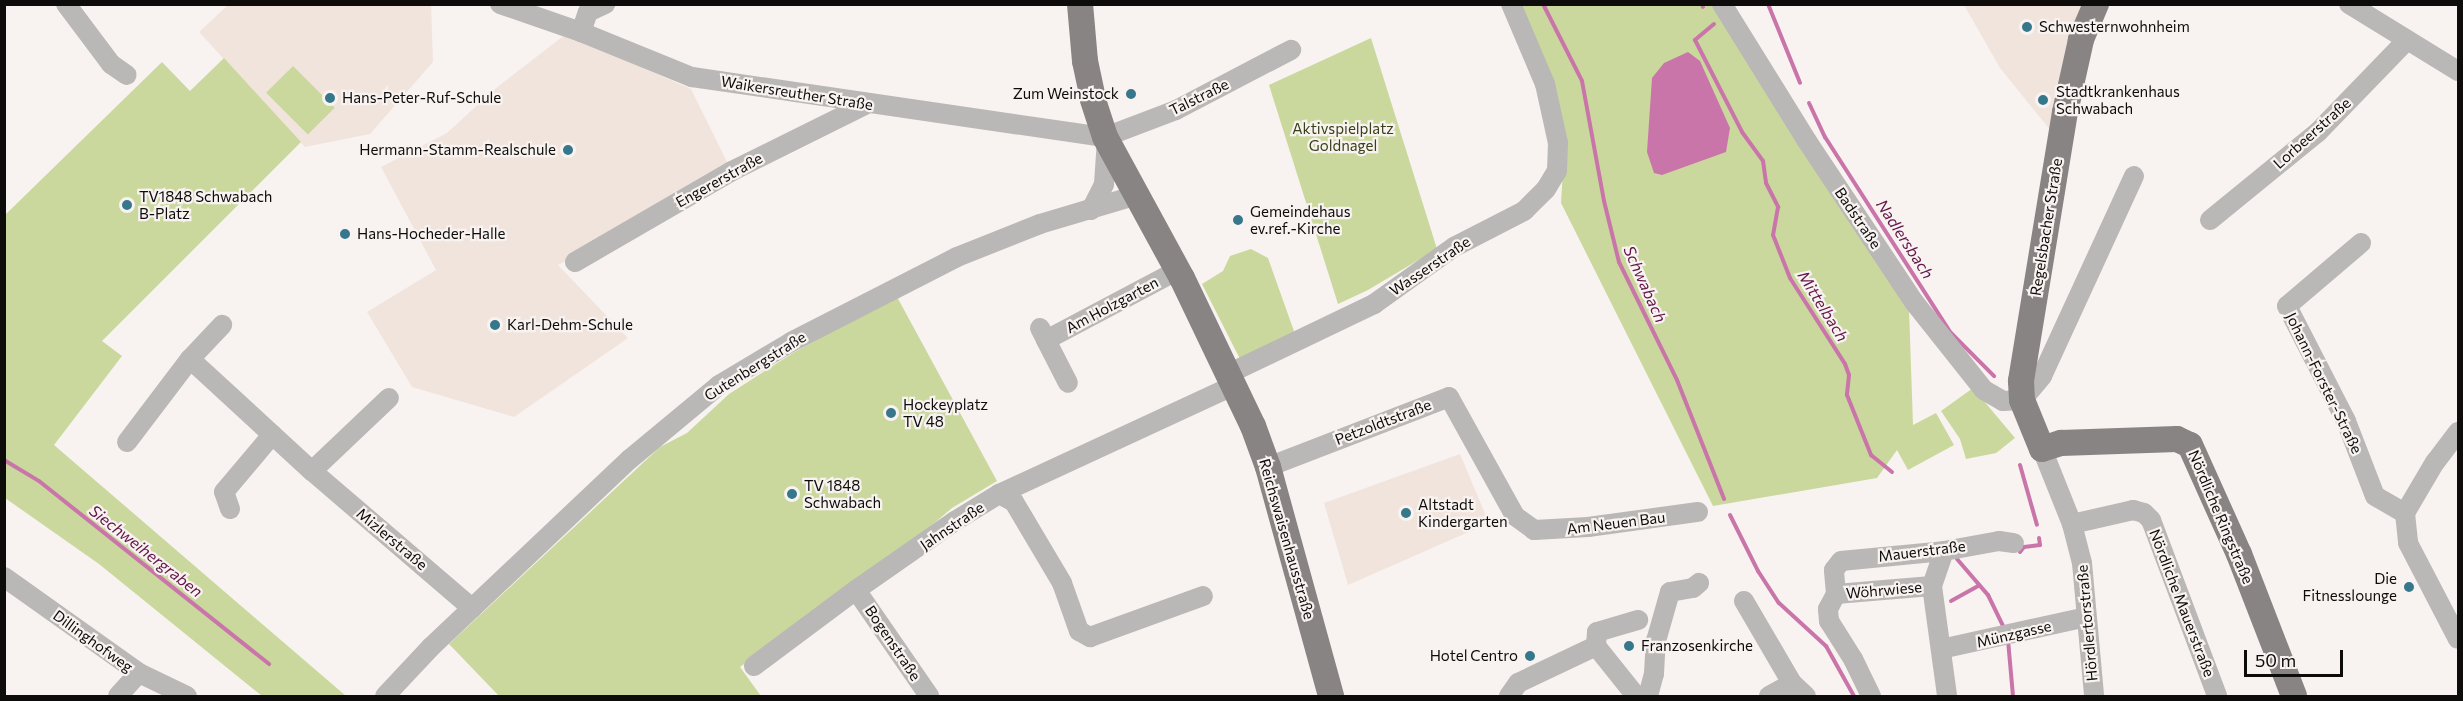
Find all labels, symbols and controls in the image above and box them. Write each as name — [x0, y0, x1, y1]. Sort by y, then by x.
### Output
place label: Schwesternwohnheim — [2039, 18, 2190, 36]
marker: Schwesternwohnheim — [2020, 20, 2034, 34]
street label: Waikersreuther Straße — [720, 72, 874, 114]
street label: Talstraße — [1166, 75, 1232, 119]
place label: Stadtkrankenhaus Schwabach — [2056, 82, 2180, 117]
place label: Zum Weinstock — [1013, 85, 1119, 103]
marker: Zum Weinstock — [1124, 87, 1138, 101]
place label: Hans-Peter-Ruf-Schule — [342, 89, 501, 107]
marker: Hans-Peter-Ruf-Schule — [323, 91, 337, 105]
marker: Stadtkrankenhaus Schwabach — [2034, 91, 2052, 109]
street label: Lorbeerstraße — [2270, 94, 2354, 172]
park label: Aktivspielplatz Goldnagel — [1292, 119, 1394, 154]
place label: Hermann-Stamm-Realschule — [359, 141, 556, 159]
marker: Hermann-Stamm-Realschule — [561, 143, 575, 157]
street label: Engererstraße — [672, 149, 766, 211]
street label: Regelsbacher Straße — [2026, 157, 2066, 297]
street label: Badstraße — [1831, 184, 1885, 252]
place label: TV1848 Schwabach B-Platz — [139, 187, 272, 222]
water label: Nadlersbach — [1872, 196, 1938, 282]
marker: TV1848 Schwabach B-Platz — [120, 198, 134, 212]
place label: Gemeindehaus ev.ref.-Kirche — [1250, 202, 1351, 237]
marker: Gemeindehaus ev.ref.-Kirche — [1231, 213, 1245, 227]
place label: Hans-Hocheder-Halle — [357, 225, 505, 243]
marker: Hans-Hocheder-Halle — [338, 227, 352, 241]
street label: Wasserstraße — [1386, 232, 1474, 300]
water label: Schwabach — [1620, 243, 1670, 325]
water label: Mittelbach — [1794, 267, 1852, 345]
street label: Am Holzgarten — [1063, 273, 1161, 337]
street label: Johann-Forster-Straße — [2282, 309, 2366, 457]
place label: Karl-Dehm-Schule — [507, 316, 633, 334]
marker: Karl-Dehm-Schule — [488, 318, 502, 332]
street label: Gutenbergstraße — [701, 328, 809, 404]
place label: Hockeyplatz TV 48 — [903, 395, 988, 430]
street label: Petzoldtstraße — [1332, 395, 1434, 449]
marker: Hockeyplatz TV 48 — [884, 406, 898, 420]
street label: Nördliche Ringstraße — [2185, 447, 2257, 587]
street label: Reichswaisenhausstraße — [1255, 457, 1319, 621]
place label: TV 1848 Schwabach — [804, 476, 881, 511]
marker: TV 1848 Schwabach — [785, 487, 799, 501]
place label: Altstadt Kindergarten — [1418, 495, 1507, 530]
street label: Jahnstraße — [917, 498, 987, 554]
water label: Siechweihergraben — [86, 501, 206, 601]
street label: Mizlerstraße — [353, 504, 431, 574]
marker: Altstadt Kindergarten — [1399, 506, 1413, 520]
street label: Am Neuen Bau — [1566, 508, 1666, 538]
street label: Nördliche Mauerstraße — [2145, 527, 2219, 679]
street label: Mauerstraße — [1877, 537, 1967, 565]
street label: Hördlertorstraße — [2073, 564, 2101, 682]
place label: Die Fitnesslounge — [2303, 569, 2397, 604]
street label: Wöhrwiese — [1845, 578, 1923, 602]
marker: Die Fitnesslounge — [2402, 580, 2416, 594]
street label: Bogenstraße — [861, 602, 925, 684]
street label: Dillinghofweg — [50, 606, 136, 676]
street label: Münzgasse — [1975, 617, 2053, 651]
place label: Franzosenkirche — [1641, 637, 1753, 655]
scale bar — [2247, 638, 2346, 676]
marker: Franzosenkirche — [1622, 639, 1636, 653]
place label: Hotel Centro — [1430, 647, 1518, 665]
marker: Hotel Centro — [1523, 649, 1537, 663]
text: 50 m — [2255, 649, 2296, 671]

